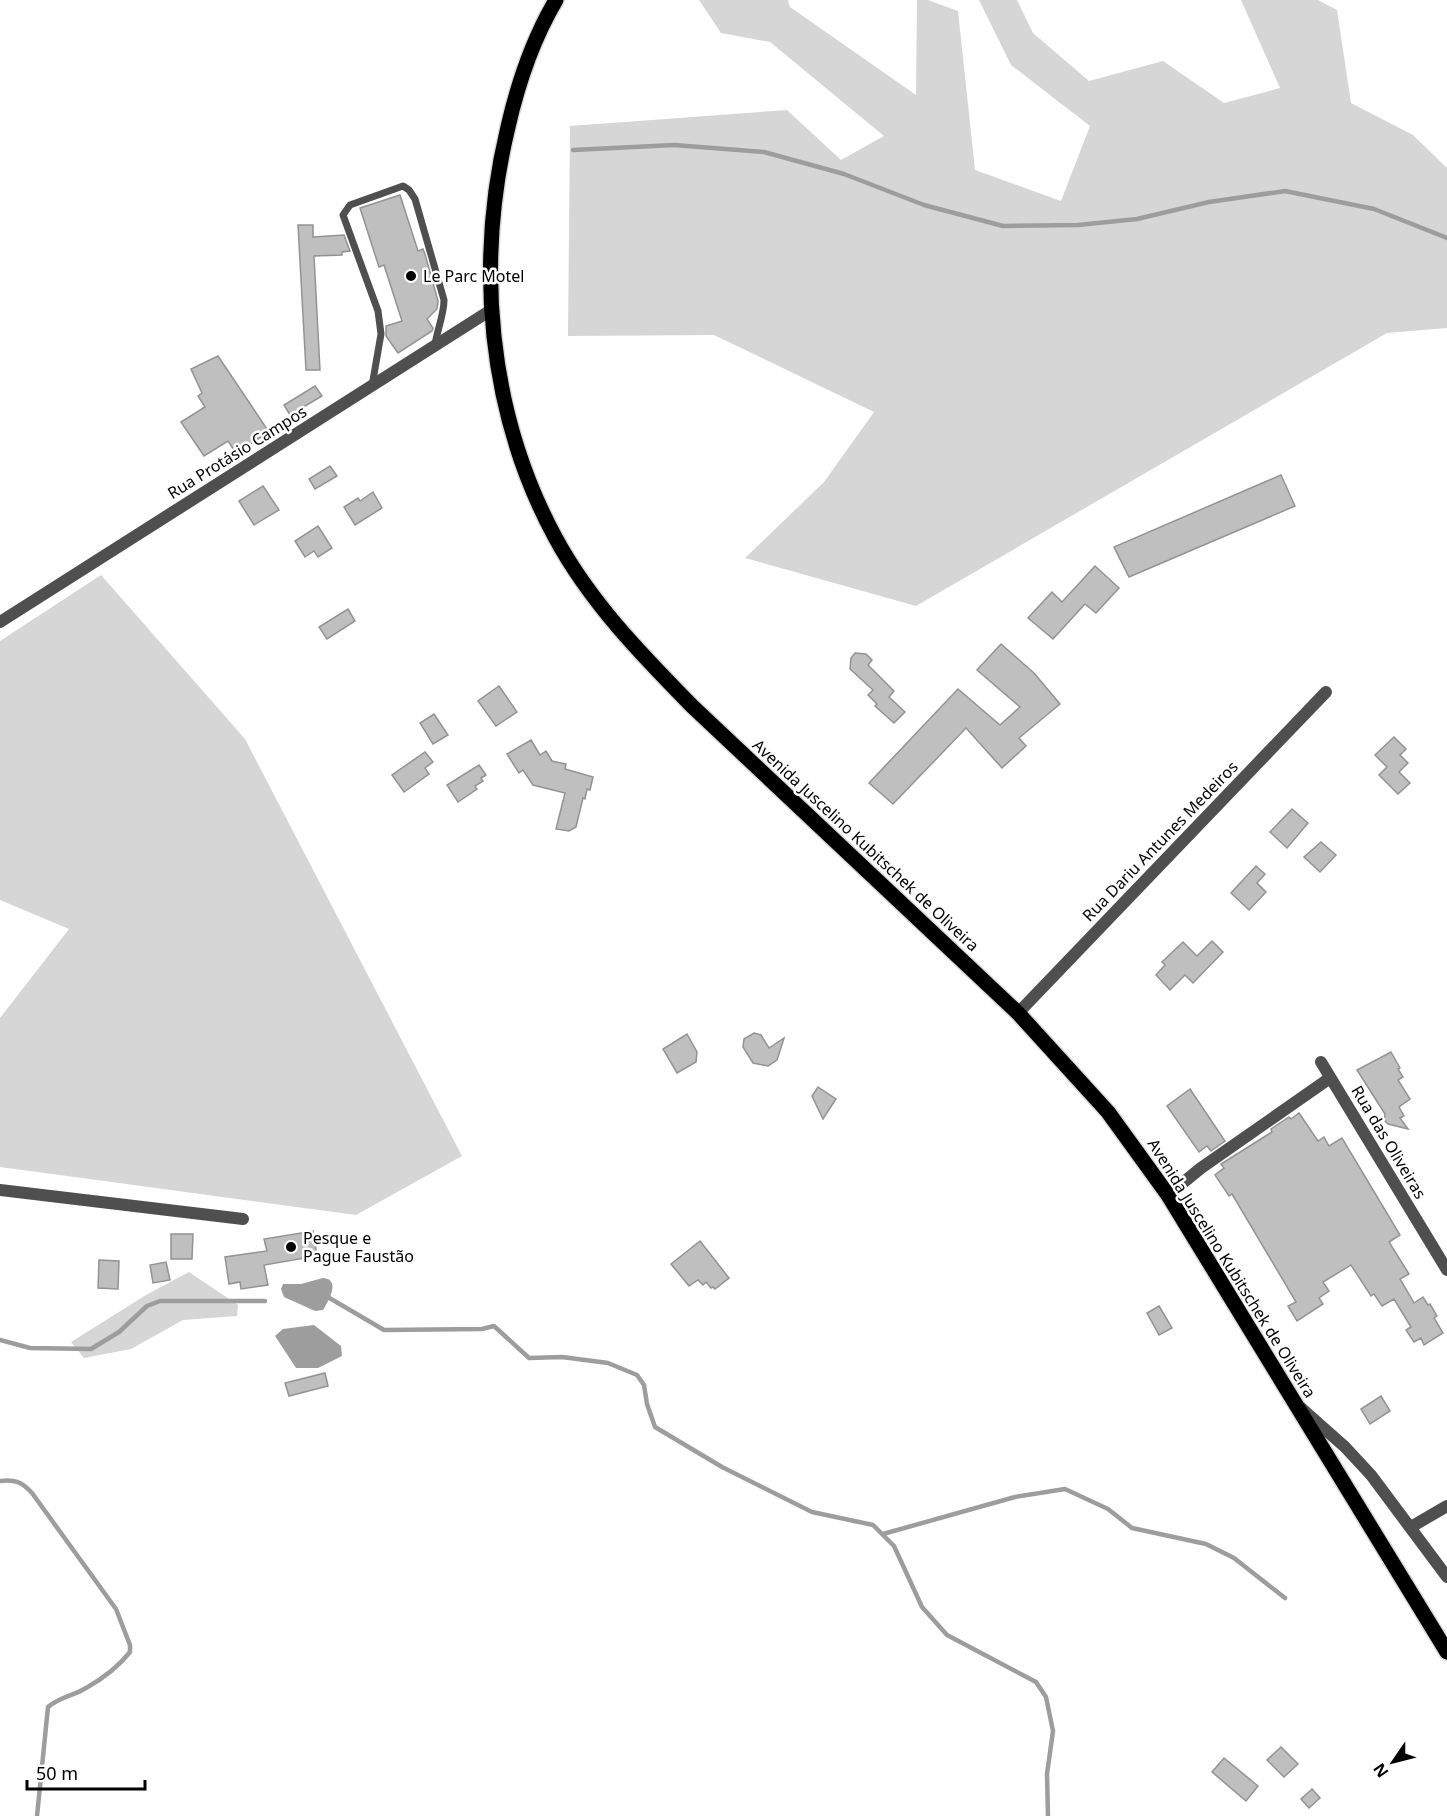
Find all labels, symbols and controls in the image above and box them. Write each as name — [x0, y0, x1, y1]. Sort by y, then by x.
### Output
place label: Le Parc Motel — [423, 265, 524, 287]
marker: Le Parc Motel — [404, 269, 418, 283]
street label: Rua Protásio Campos — [163, 400, 311, 504]
street label: Avenida Juscelino Kubitschek de Oliveira — [748, 734, 984, 956]
street label: Rua Dariu Antunes Medeiros — [1077, 756, 1243, 926]
street label: Rua das Oliveiras — [1346, 1081, 1432, 1203]
street label: Avenida Juscelino Kubitschek de Oliveira — [1143, 1134, 1321, 1402]
place label: Pesque e Pague Faustão — [303, 1227, 414, 1267]
marker: Pesque e Pague Faustão — [284, 1240, 298, 1254]
north arrow — [1363, 1732, 1423, 1792]
scale bar — [27, 1753, 146, 1791]
text: N — [1368, 1759, 1393, 1782]
text: 50 m — [36, 1761, 78, 1785]

